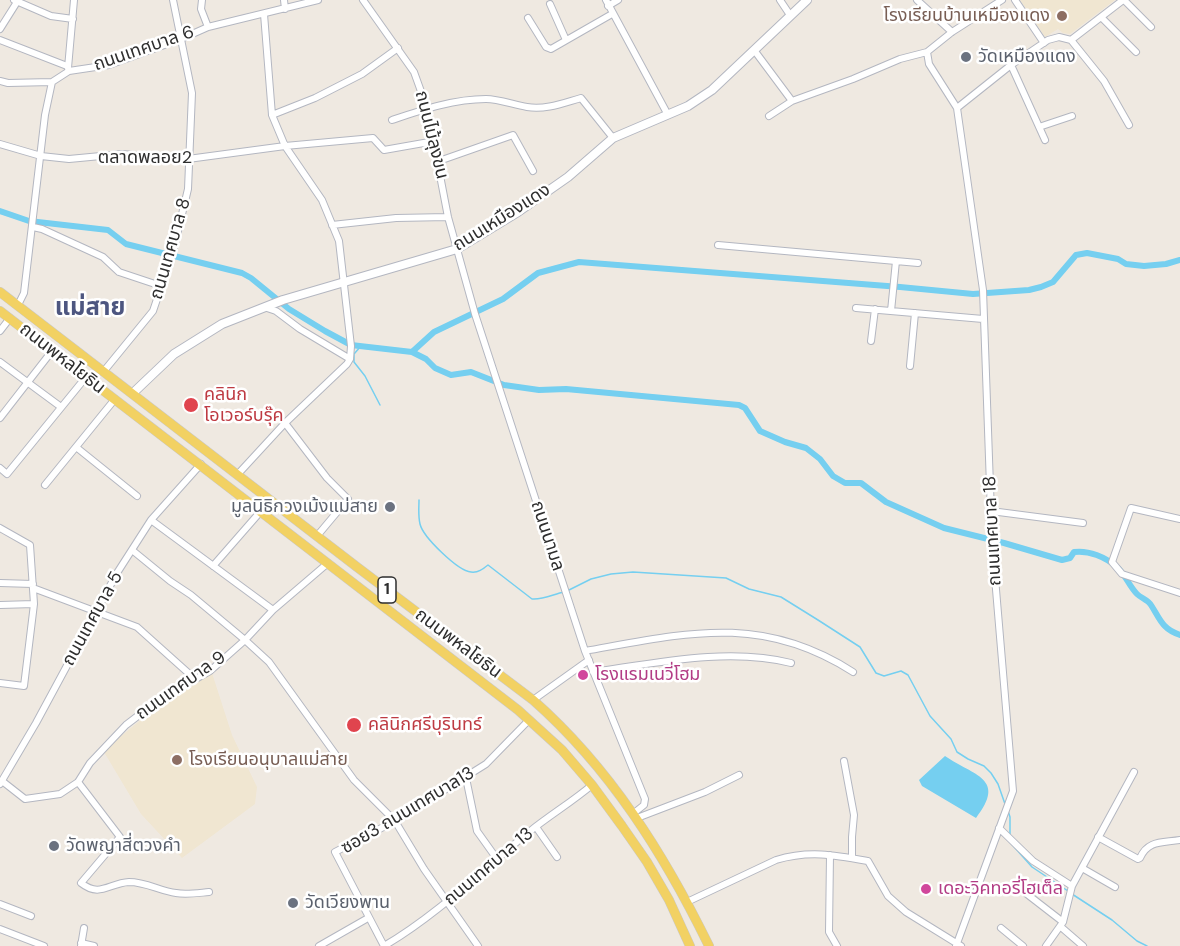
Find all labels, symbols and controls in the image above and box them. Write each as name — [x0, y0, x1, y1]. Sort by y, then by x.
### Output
place label: โรงเรียนบ้านเหมืองแดง — [884, 5, 1050, 27]
marker: โรงเรียนบ้านเหมืองแดง — [1055, 9, 1069, 23]
street label: ถนนเทศบาล 6 — [91, 22, 197, 76]
place label: วัดเหมืองแดง — [978, 46, 1076, 68]
marker: วัดเหมืองแดง — [959, 50, 973, 64]
street label: ถนนไม้ลุงขน — [410, 89, 452, 181]
street label: ตลาดพลอย2 — [98, 147, 192, 169]
street label: ถนนเหมืองแดง — [449, 180, 555, 256]
street label: ถนนเทศบาล 8 — [146, 196, 196, 302]
district label: แม่สาย — [55, 295, 125, 323]
street label: ถนนพหลโยธิน — [15, 319, 109, 399]
place label: คลินิก โอเวอร์บรุ๊ค — [204, 384, 284, 426]
marker: คลินิก โอเวอร์บรุ๊ค — [182, 396, 200, 414]
street label: ถนนเทศบาล 18 — [979, 475, 1007, 587]
place label: มูลนิธิกวงเม้งแม่สาย — [231, 496, 378, 518]
street label: ถนนนามล — [526, 498, 568, 574]
marker: มูลนิธิกวงเม้งแม่สาย — [383, 500, 397, 514]
street label: ถนนเทศบาล 5 — [58, 568, 128, 670]
road number: 1 — [378, 577, 396, 603]
street label: ถนนพหลโยธิน — [410, 604, 506, 684]
street label: ถนนเทศบาล 9 — [132, 647, 230, 725]
place label: โรงแรมเนวี่โฮม — [595, 664, 700, 686]
marker: โรงแรมเนวี่โฮม — [576, 668, 590, 682]
place label: คลินิกศรีบุรินทร์ — [368, 714, 482, 736]
marker: คลินิกศรีบุรินทร์ — [345, 716, 363, 734]
place label: โรงเรียนอนุบาลแม่สาย — [189, 749, 348, 771]
marker: โรงเรียนอนุบาลแม่สาย — [170, 753, 184, 767]
street label: ซอย3 ถนนเทศบาล13 — [337, 763, 479, 859]
street label: ถนนเทศบาล 13 — [440, 823, 538, 911]
place label: วัดพญาสี่ตวงคำ — [66, 835, 181, 857]
marker: วัดพญาสี่ตวงคำ — [47, 839, 61, 853]
place label: เดอะวิคทอรี่โฮเต็ล — [938, 878, 1063, 900]
marker: เดอะวิคทอรี่โฮเต็ล — [919, 882, 933, 896]
place label: วัดเวียงพาน — [305, 892, 390, 914]
marker: วัดเวียงพาน — [286, 896, 300, 910]

